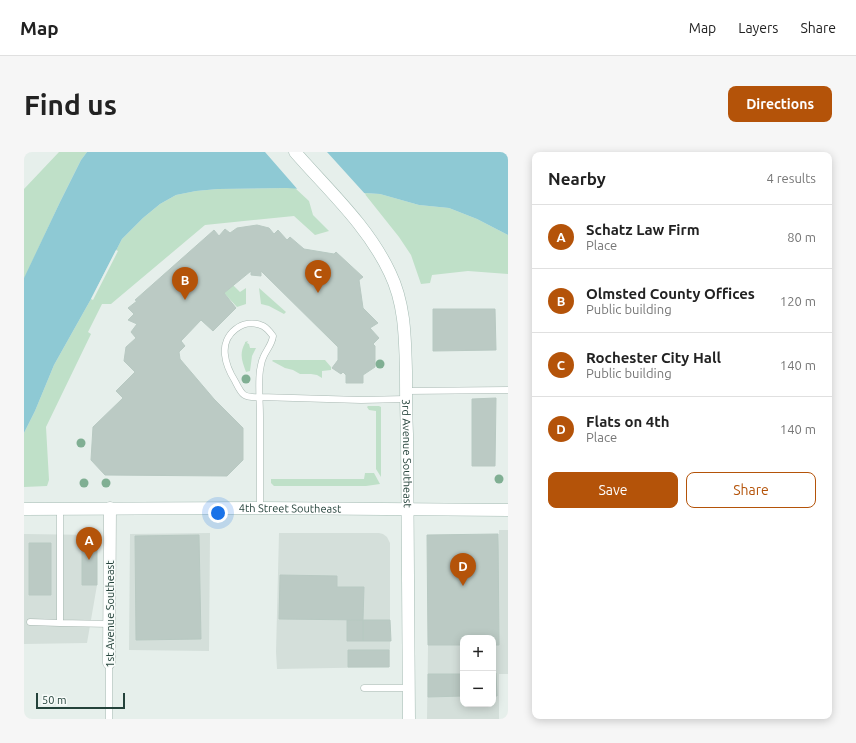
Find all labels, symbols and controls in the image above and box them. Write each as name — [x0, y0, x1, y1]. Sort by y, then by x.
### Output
text: Map — [20, 17, 59, 39]
text: Map — [689, 20, 716, 36]
text: Layers — [738, 20, 778, 36]
text: Share — [800, 20, 836, 36]
button: Directions — [728, 86, 832, 122]
text: Find us — [24, 89, 117, 120]
text: Nearby — [548, 169, 606, 188]
text: 4 results — [766, 171, 816, 185]
text: Schatz Law Firm — [586, 221, 700, 238]
text: A — [556, 230, 566, 244]
text: 80 m — [787, 230, 816, 244]
text: Place — [586, 238, 617, 252]
pin: C — [305, 260, 331, 293]
pin: B — [172, 267, 198, 300]
text: Olmsted County Offices — [586, 285, 755, 302]
text: B — [557, 294, 565, 308]
text: 120 m — [780, 294, 816, 308]
text: Public building — [586, 302, 672, 316]
text: Rochester City Hall — [586, 349, 721, 366]
text: C — [557, 358, 565, 372]
text: 140 m — [780, 358, 816, 372]
text: Public building — [586, 366, 672, 380]
street label: 3rd Avenue Southeast — [400, 399, 414, 509]
text: Flats on 4th — [586, 413, 669, 430]
text: D — [556, 422, 566, 436]
text: 140 m — [780, 422, 816, 436]
text: Place — [586, 430, 617, 444]
button: Save — [548, 472, 678, 508]
button: Share — [686, 472, 816, 508]
street label: 4th Street Southeast — [239, 502, 342, 515]
your location — [208, 503, 228, 523]
pin: A — [76, 527, 102, 560]
pin: D — [450, 553, 476, 586]
street label: 1st Avenue Southeast — [104, 560, 116, 668]
map controls — [460, 635, 496, 707]
button: + — [460, 635, 496, 671]
button: − — [460, 671, 496, 707]
scale bar — [36, 691, 125, 710]
text: 50 m — [42, 694, 66, 706]

